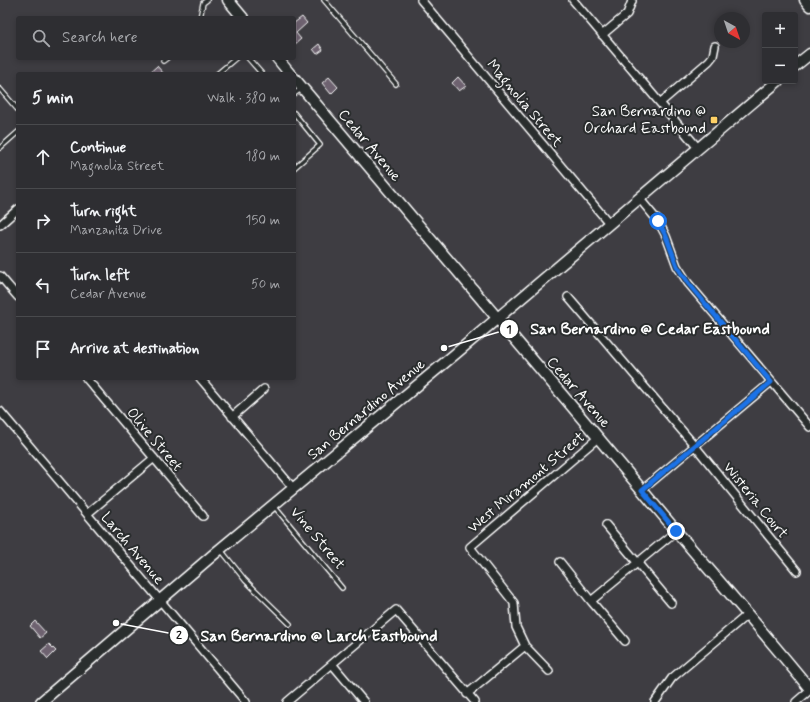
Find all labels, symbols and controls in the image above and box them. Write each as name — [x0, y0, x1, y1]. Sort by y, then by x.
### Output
north arrow — [714, 12, 750, 48]
map controls — [762, 12, 798, 84]
button: + — [762, 12, 798, 48]
search box — [16, 16, 296, 60]
icon: search — [30, 27, 52, 49]
text: Search here — [62, 28, 138, 48]
button: − — [762, 48, 798, 84]
street label: Magnolia Street — [481, 56, 567, 153]
text: 5 min — [32, 87, 74, 109]
text: Walk · 380 m — [207, 90, 280, 107]
place label: San Bernardino @ Orchard Eastbound — [584, 102, 706, 139]
street label: Cedar Avenue — [333, 105, 405, 186]
marker: San Bernardino @ Orchard Eastbound — [709, 115, 719, 125]
text: Continue — [70, 138, 126, 158]
icon: ahead — [32, 146, 54, 168]
text: 180 m — [245, 148, 280, 165]
text: Magnolia Street — [70, 158, 164, 175]
text: Turn right — [70, 202, 137, 222]
icon: right — [32, 210, 54, 232]
text: 150 m — [246, 212, 280, 229]
route start — [649, 212, 667, 230]
text: Manzanita Drive — [70, 222, 163, 239]
text: Turn left — [70, 266, 130, 286]
icon: left — [32, 274, 54, 296]
text: 50 m — [251, 276, 280, 293]
text: Cedar Avenue — [70, 286, 147, 303]
callout: San Bernardino @ Cedar Eastbound — [499, 315, 780, 343]
text: San Bernardino @ Cedar Eastbound — [530, 319, 770, 340]
text: 1 — [506, 322, 512, 338]
icon: arrive — [32, 338, 54, 360]
text: Arrive at destination — [70, 339, 199, 359]
street label: Cedar Avenue — [542, 353, 615, 433]
street label: San Bernardino Avenue — [304, 355, 430, 465]
street label: Olive Street — [122, 404, 187, 476]
street label: West Miramont Street — [464, 428, 590, 538]
street label: Wisteria Court — [718, 458, 792, 543]
street label: Vine Street — [285, 503, 349, 574]
street label: Larch Avenue — [96, 508, 168, 589]
route end — [667, 522, 685, 540]
callout: San Bernardino @ Larch Eastbound — [169, 621, 448, 649]
text: San Bernardino @ Larch Eastbound — [200, 626, 438, 647]
text: 2 — [176, 628, 182, 644]

